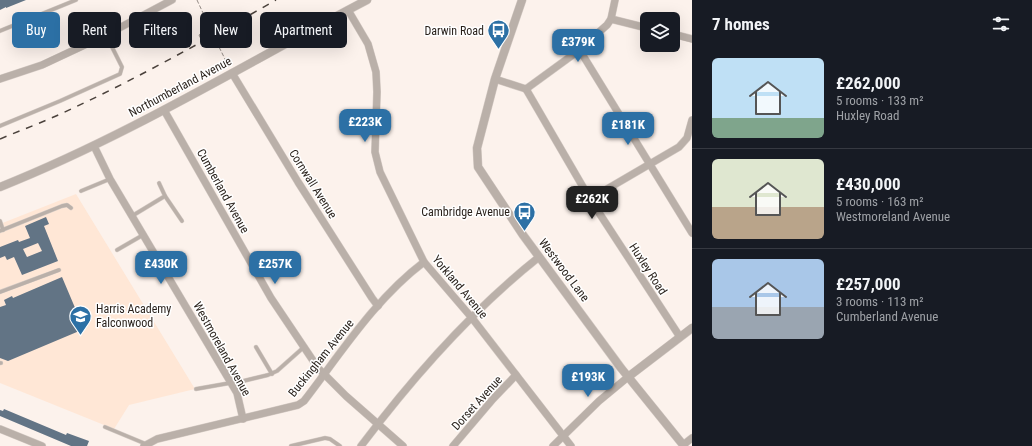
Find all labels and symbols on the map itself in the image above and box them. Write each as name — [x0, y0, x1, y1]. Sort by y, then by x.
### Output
bus stop icon: Darwin Road — [486, 18, 512, 51]
place label: Darwin Road — [424, 24, 484, 38]
pin: £379K — [550, 29, 606, 63]
street label: Northumberland Avenue — [126, 54, 234, 120]
pin: £223K — [337, 109, 393, 143]
pin: £181K — [600, 112, 656, 146]
street label: Cumberland Avenue — [194, 146, 252, 236]
street label: Cornwall Avenue — [286, 147, 340, 221]
pin: £262K — [564, 186, 620, 220]
bus stop icon: Cambridge Avenue — [512, 199, 538, 232]
place label: Cambridge Avenue — [421, 205, 510, 219]
street label: Westwood Lane — [536, 236, 592, 304]
street label: Huxley Road — [626, 241, 670, 297]
pin: £430K — [133, 251, 189, 285]
pin: £257K — [247, 251, 303, 285]
street label: Yorkland Avenue — [429, 252, 491, 322]
street label: Westmoreland Avenue — [190, 300, 254, 399]
place label: Harris Academy Falconwood — [96, 302, 171, 330]
school or university icon: Harris Academy Falconwood — [68, 303, 94, 336]
street label: Buckingham Avenue — [285, 316, 357, 400]
pin: £193K — [560, 364, 616, 398]
street label: Dorset Avenue — [449, 373, 505, 433]

